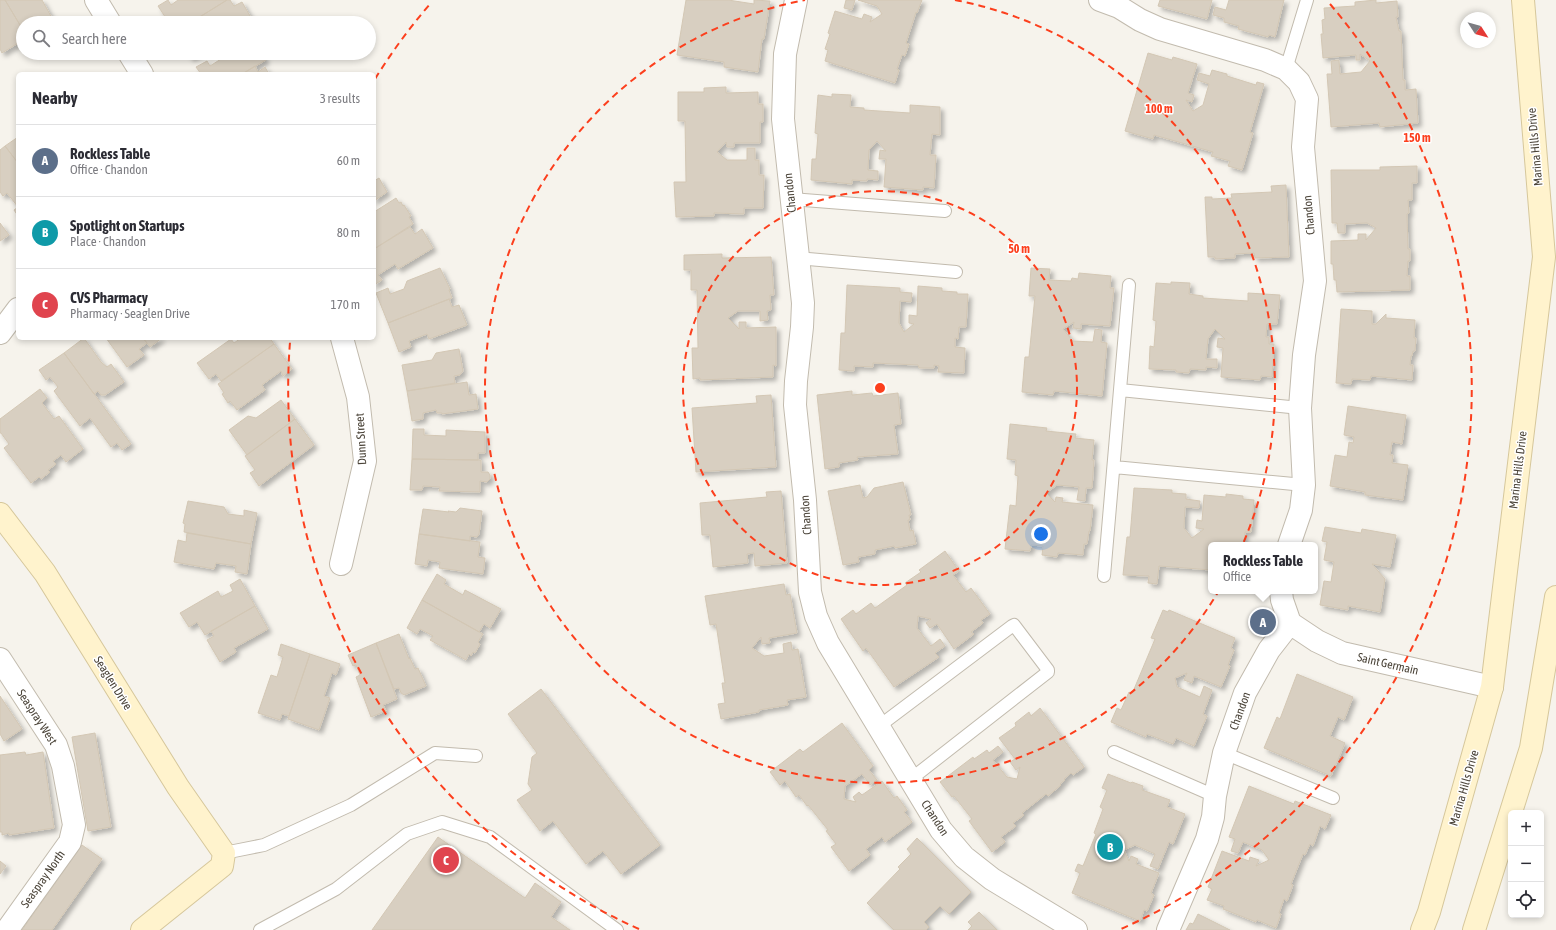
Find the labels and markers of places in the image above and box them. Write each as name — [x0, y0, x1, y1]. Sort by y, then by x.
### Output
centre of rings — [873, 381, 887, 395]
pin: A — [1250, 607, 1276, 637]
pin: B — [1097, 832, 1123, 862]
pin: C — [433, 845, 459, 875]

